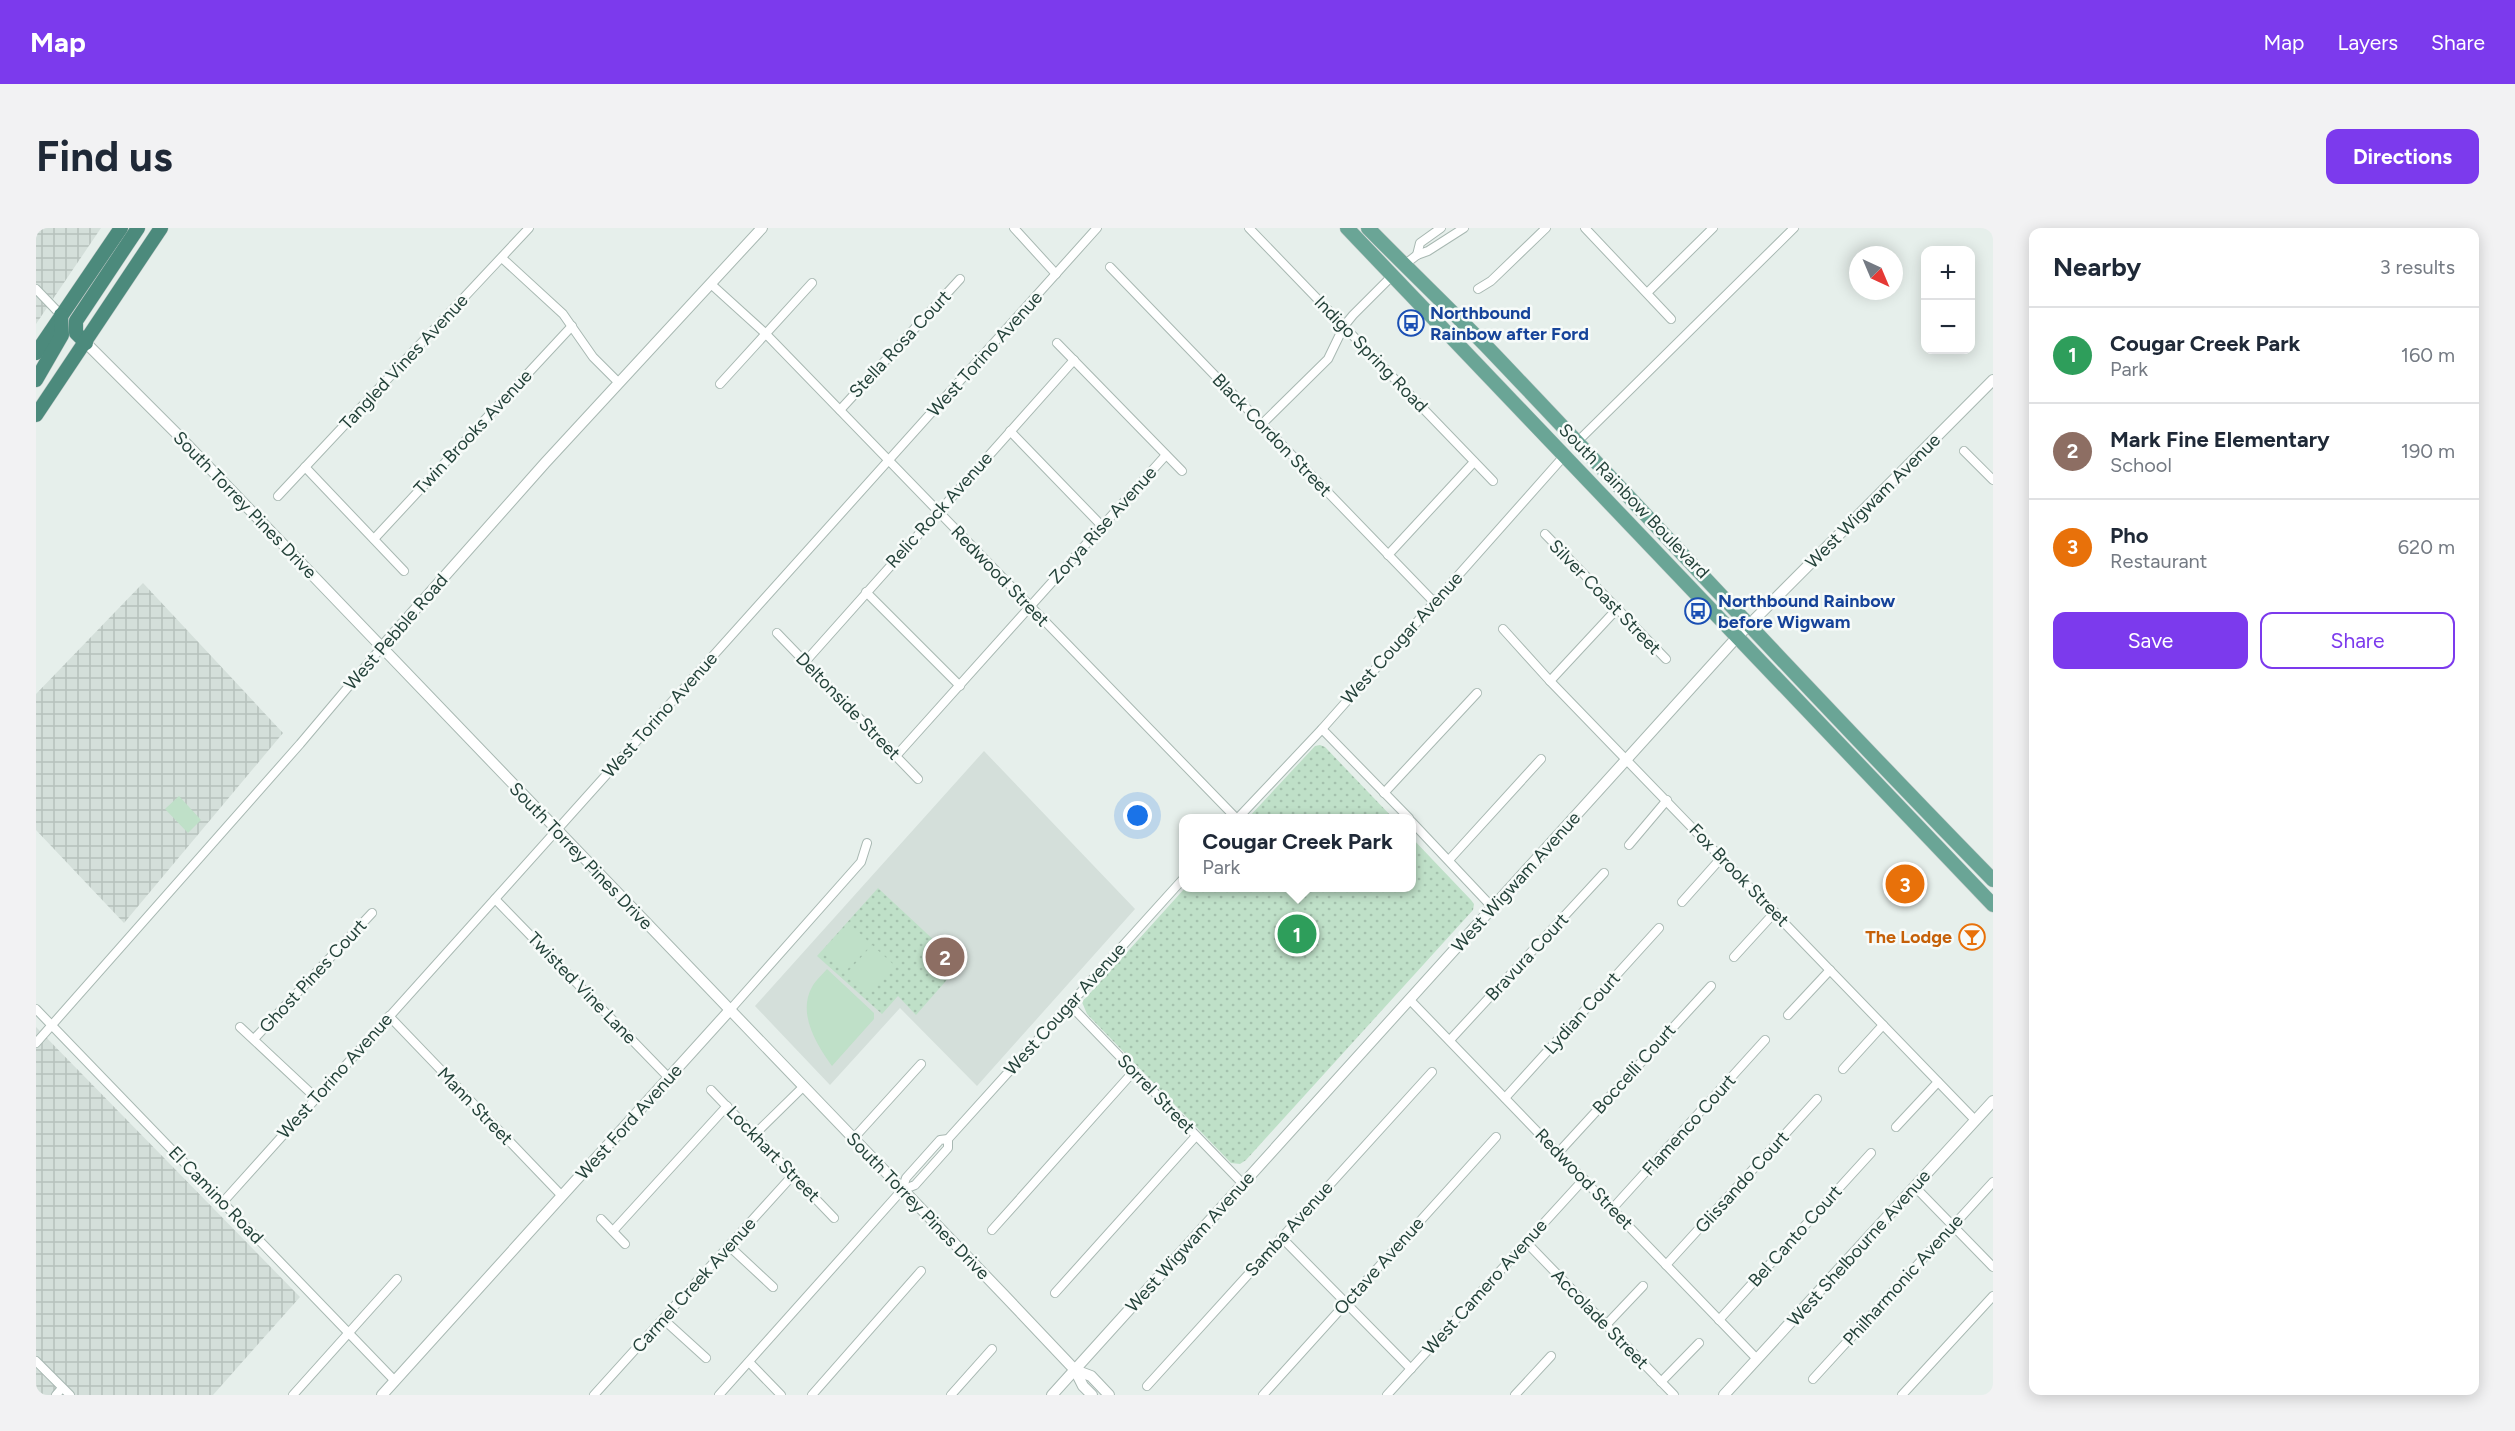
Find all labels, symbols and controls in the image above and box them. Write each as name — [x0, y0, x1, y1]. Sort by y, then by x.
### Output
text: Map — [30, 25, 86, 59]
text: Map — [2264, 30, 2304, 55]
text: Layers — [2337, 30, 2398, 55]
text: Share — [2431, 30, 2485, 55]
button: Directions — [2326, 129, 2479, 184]
text: Find us — [36, 131, 173, 182]
north arrow — [1849, 246, 1903, 300]
map controls — [1921, 246, 1975, 354]
button: + — [1921, 246, 1975, 300]
text: Nearby — [2053, 251, 2141, 283]
text: 3 results — [2380, 255, 2455, 279]
street label: Stella Rosa Court — [844, 285, 956, 402]
street label: West Torino Avenue — [923, 287, 1047, 421]
street label: Tangled Vines Avenue — [335, 289, 473, 434]
street label: Indigo Spring Road — [1310, 291, 1432, 417]
button: − — [1921, 300, 1975, 354]
place label: Northbound Rainbow after Ford — [1430, 302, 1589, 345]
bus stop icon: Northbound Rainbow after Ford — [1396, 308, 1426, 338]
text: Cougar Creek Park — [2110, 330, 2300, 357]
text: 1 — [2068, 343, 2077, 367]
text: 160 m — [2401, 343, 2455, 367]
text: Park — [2110, 357, 2148, 381]
street label: Twin Brooks Avenue — [409, 365, 537, 499]
street label: Black Cordon Street — [1208, 369, 1336, 501]
street label: South Rainbow Boulevard — [1554, 419, 1714, 583]
text: Mark Fine Elementary — [2110, 426, 2330, 453]
street label: South Torrey Pines Drive — [169, 427, 321, 584]
street label: West Wigwam Avenue — [1801, 429, 1945, 573]
text: 2 — [2067, 439, 2078, 463]
text: 190 m — [2401, 439, 2455, 463]
street label: Relic Rock Avenue — [881, 447, 997, 573]
text: School — [2110, 453, 2172, 477]
street label: Zorya Rise Avenue — [1045, 462, 1161, 588]
street label: Redwood Street — [946, 521, 1054, 631]
text: Pho — [2110, 522, 2149, 549]
street label: Silver Coast Street — [1545, 535, 1666, 659]
text: 3 — [2067, 535, 2078, 559]
text: 620 m — [2398, 535, 2455, 559]
text: Restaurant — [2110, 549, 2207, 573]
street label: West Cougar Avenue — [1337, 567, 1467, 709]
street label: West Pebble Road — [340, 569, 452, 695]
place label: Northbound Rainbow before Wigwam — [1718, 590, 1895, 633]
bus stop icon: Northbound Rainbow before Wigwam — [1683, 596, 1713, 626]
button: Save — [2053, 612, 2248, 669]
button: Share — [2260, 612, 2455, 669]
street label: West Torino Avenue — [598, 648, 722, 782]
street label: Deltonside Street — [791, 648, 905, 765]
street label: South Torrey Pines Drive — [505, 778, 657, 935]
your location — [1123, 801, 1152, 830]
street label: West Wigwam Avenue — [1447, 807, 1585, 957]
popup — [1179, 814, 1416, 892]
street label: Fox Brook Street — [1684, 819, 1794, 931]
text: Cougar Creek Park — [1202, 828, 1393, 855]
text: Park — [1202, 855, 1240, 879]
pin: 3 — [1886, 862, 1924, 906]
street label: Bravura Court — [1481, 909, 1573, 1005]
pin: 1 — [1278, 912, 1316, 956]
street label: Ghost Pines Court — [255, 914, 371, 1037]
bar icon: The Lodge — [1957, 922, 1987, 952]
place label: The Lodge — [1865, 926, 1952, 948]
street label: Twisted Vine Lane — [523, 927, 641, 1049]
pin: 2 — [926, 934, 964, 980]
street label: West Cougar Avenue — [1000, 938, 1130, 1080]
street label: Lydian Court — [1539, 967, 1625, 1059]
street label: West Torino Avenue — [273, 1009, 397, 1143]
street label: Boccelli Court — [1588, 1019, 1680, 1119]
street label: Sorrel Street — [1113, 1050, 1200, 1139]
street label: West Ford Avenue — [571, 1059, 687, 1184]
street label: Mann Street — [433, 1063, 518, 1150]
street label: Flamenco Court — [1638, 1070, 1740, 1180]
street label: Lockhart Street — [722, 1101, 825, 1207]
street label: Redwood Street — [1530, 1124, 1638, 1234]
street label: Glissando Court — [1690, 1126, 1794, 1238]
street label: South Torrey Pines Drive — [842, 1128, 994, 1285]
street label: El Camino Road — [164, 1142, 268, 1248]
street label: West Shelbourne Avenue — [1783, 1165, 1935, 1331]
street label: West Wigwam Avenue — [1121, 1167, 1259, 1317]
street label: Samba Avenue — [1240, 1177, 1338, 1281]
street label: Bel Canto Court — [1744, 1180, 1847, 1291]
street label: Philharmonic Avenue — [1838, 1210, 1968, 1350]
street label: Carmel Creek Avenue — [627, 1213, 761, 1357]
street label: Octave Avenue — [1329, 1213, 1429, 1319]
street label: West Camero Avenue — [1418, 1214, 1552, 1359]
street label: Accolade Street — [1547, 1264, 1653, 1374]

